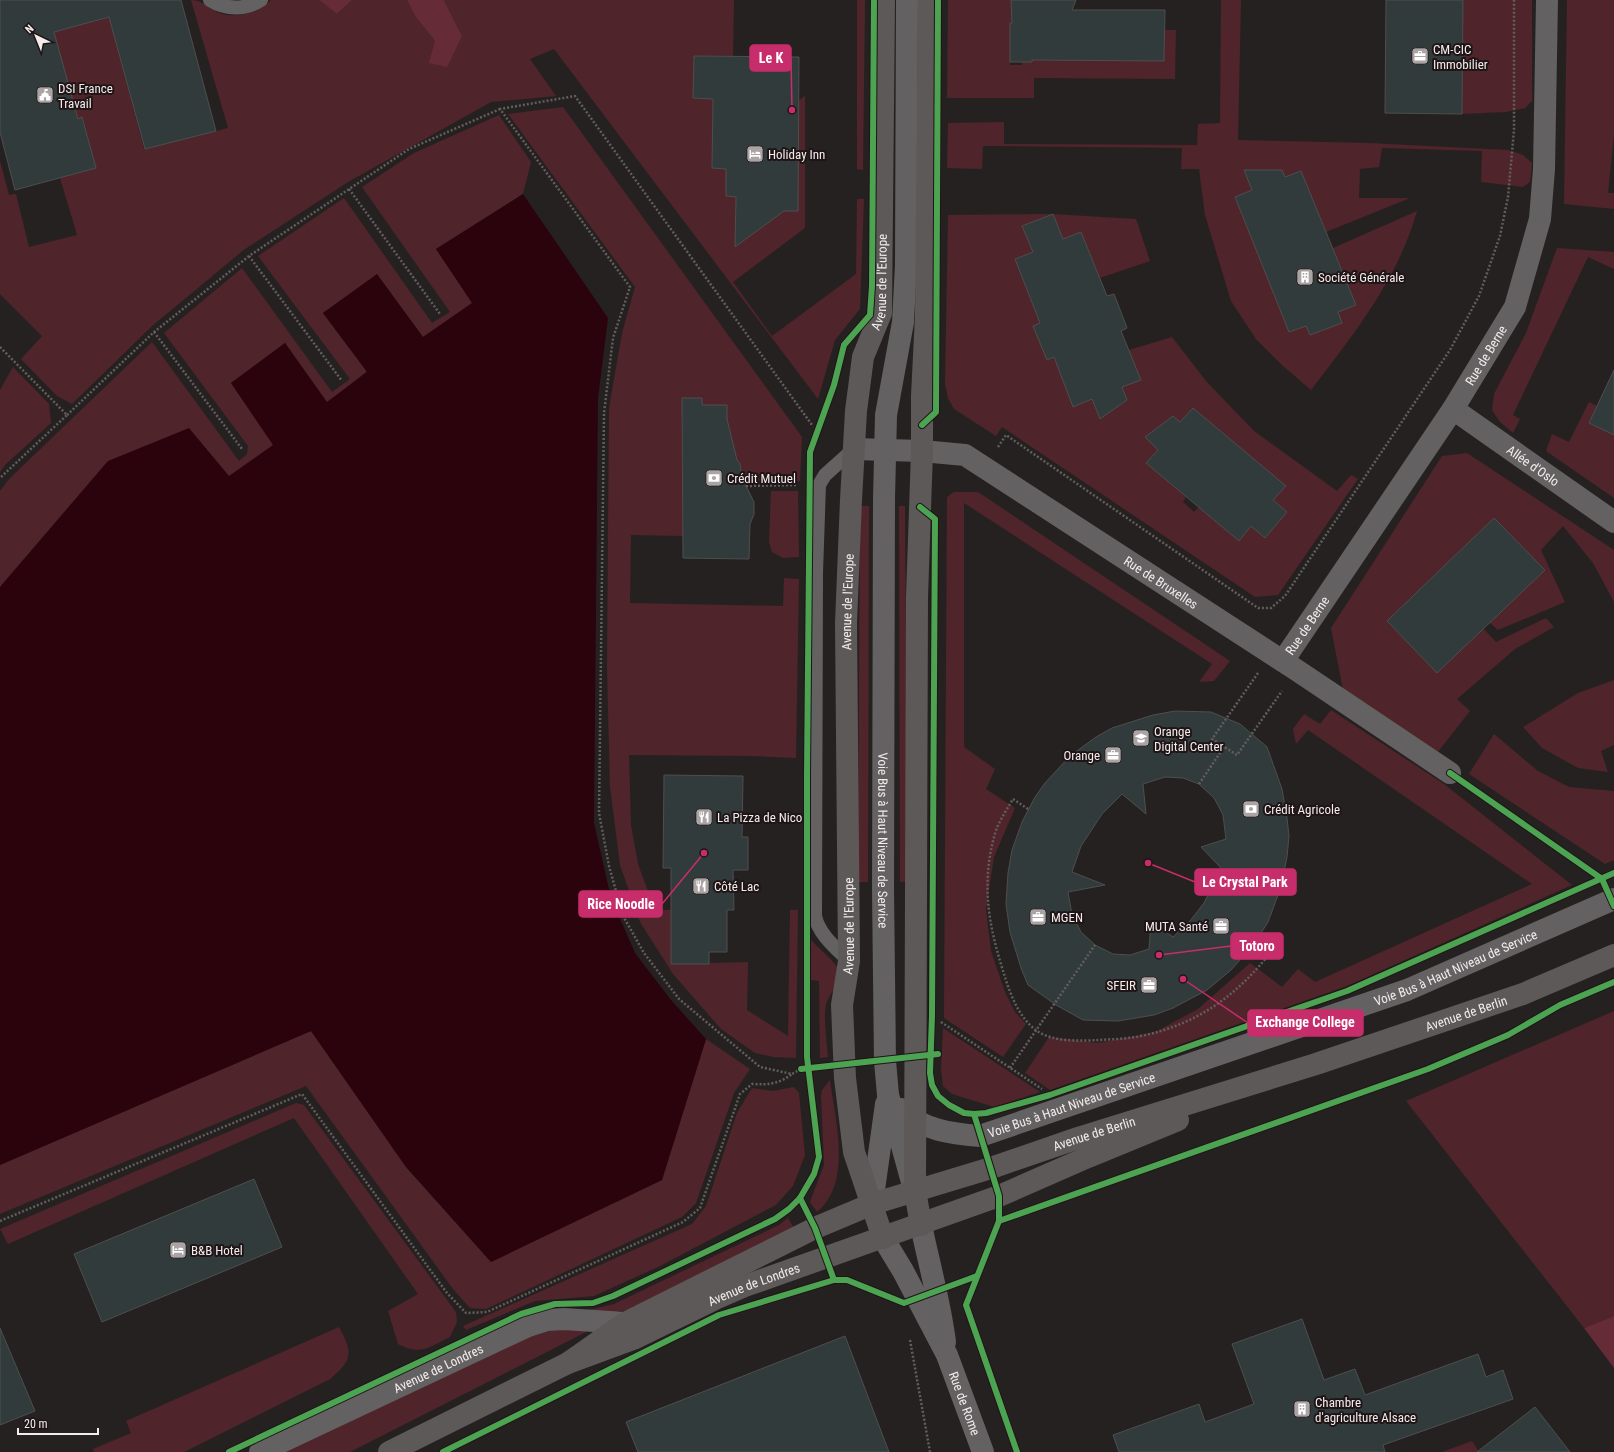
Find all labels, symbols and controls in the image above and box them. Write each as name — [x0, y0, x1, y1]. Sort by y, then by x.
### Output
north arrow — [16, 16, 56, 56]
text: N — [23, 22, 37, 36]
place label: CM-CIC Immobilier — [1433, 42, 1488, 72]
callout: Le K — [750, 45, 791, 71]
office icon: CM-CIC Immobilier — [1410, 46, 1430, 66]
text: Le K — [759, 50, 783, 66]
place label: DSI France Travail — [58, 81, 113, 111]
public building icon: DSI France Travail — [35, 85, 55, 105]
hotel icon: Holiday Inn — [745, 144, 765, 164]
place label: Holiday Inn — [768, 147, 825, 162]
street label: Avenue de l'Europe — [867, 234, 889, 332]
building icon: Société Générale — [1295, 267, 1315, 287]
place label: Société Générale — [1318, 270, 1404, 285]
street label: Rue de Berne — [1462, 322, 1510, 388]
street label: Allée d'Oslo — [1504, 442, 1562, 489]
bank icon: Crédit Mutuel — [704, 468, 724, 488]
place label: Crédit Mutuel — [727, 471, 796, 486]
street label: Avenue de l'Europe — [838, 553, 856, 650]
street label: Rue de Bruxelles — [1121, 553, 1201, 612]
street label: Rue de Berne — [1282, 593, 1332, 657]
place label: Orange Digital Center — [1154, 724, 1224, 754]
school or university icon: Orange Digital Center — [1131, 728, 1151, 748]
office icon: Orange — [1103, 745, 1123, 765]
place label: Orange — [1063, 748, 1100, 763]
street label: Voie Bus à Haut Niveau de Service — [875, 752, 891, 928]
bank icon: Crédit Agricole — [1241, 799, 1261, 819]
place label: Crédit Agricole — [1264, 802, 1340, 817]
restaurant icon: La Pizza de Nico — [694, 807, 714, 827]
place label: La Pizza de Nico — [717, 810, 802, 825]
callout: Le Crystal Park — [1195, 869, 1296, 895]
text: Le Crystal Park — [1202, 874, 1288, 890]
restaurant icon: Côté Lac — [691, 876, 711, 896]
street label: Avenue de l'Europe — [840, 877, 857, 975]
place label: Côté Lac — [714, 879, 759, 894]
callout: Rice Noodle — [579, 891, 662, 917]
text: Rice Noodle — [587, 896, 655, 912]
office icon: MGEN — [1028, 907, 1048, 927]
place label: MGEN — [1051, 910, 1083, 925]
office icon: MUTA Santé — [1211, 916, 1231, 936]
place label: MUTA Santé — [1145, 919, 1208, 934]
street label: Voie Bus à Haut Niveau de Service — [1372, 926, 1539, 1008]
callout: Totoro — [1231, 933, 1283, 959]
text: Totoro — [1239, 938, 1275, 954]
office icon: SFEIR — [1139, 975, 1159, 995]
place label: SFEIR — [1106, 978, 1136, 993]
street label: Avenue de Berlin — [1423, 992, 1509, 1034]
callout: Exchange College — [1248, 1010, 1363, 1036]
text: Exchange College — [1255, 1014, 1355, 1030]
street label: Voie Bus à Haut Niveau de Service — [986, 1069, 1157, 1140]
street label: Avenue de Berlin — [1051, 1113, 1137, 1154]
hotel icon: B&B Hotel — [168, 1240, 188, 1260]
place label: B&B Hotel — [191, 1243, 243, 1258]
street label: Avenue de Londres — [705, 1260, 802, 1309]
street label: Avenue de Londres — [391, 1341, 486, 1396]
street label: Rue de Rome — [946, 1369, 984, 1437]
place label: Chambre d'agriculture Alsace — [1315, 1395, 1416, 1425]
building icon: Chambre d'agriculture Alsace — [1292, 1399, 1312, 1419]
scale bar — [18, 1410, 98, 1436]
text: 20 m — [24, 1417, 48, 1431]

